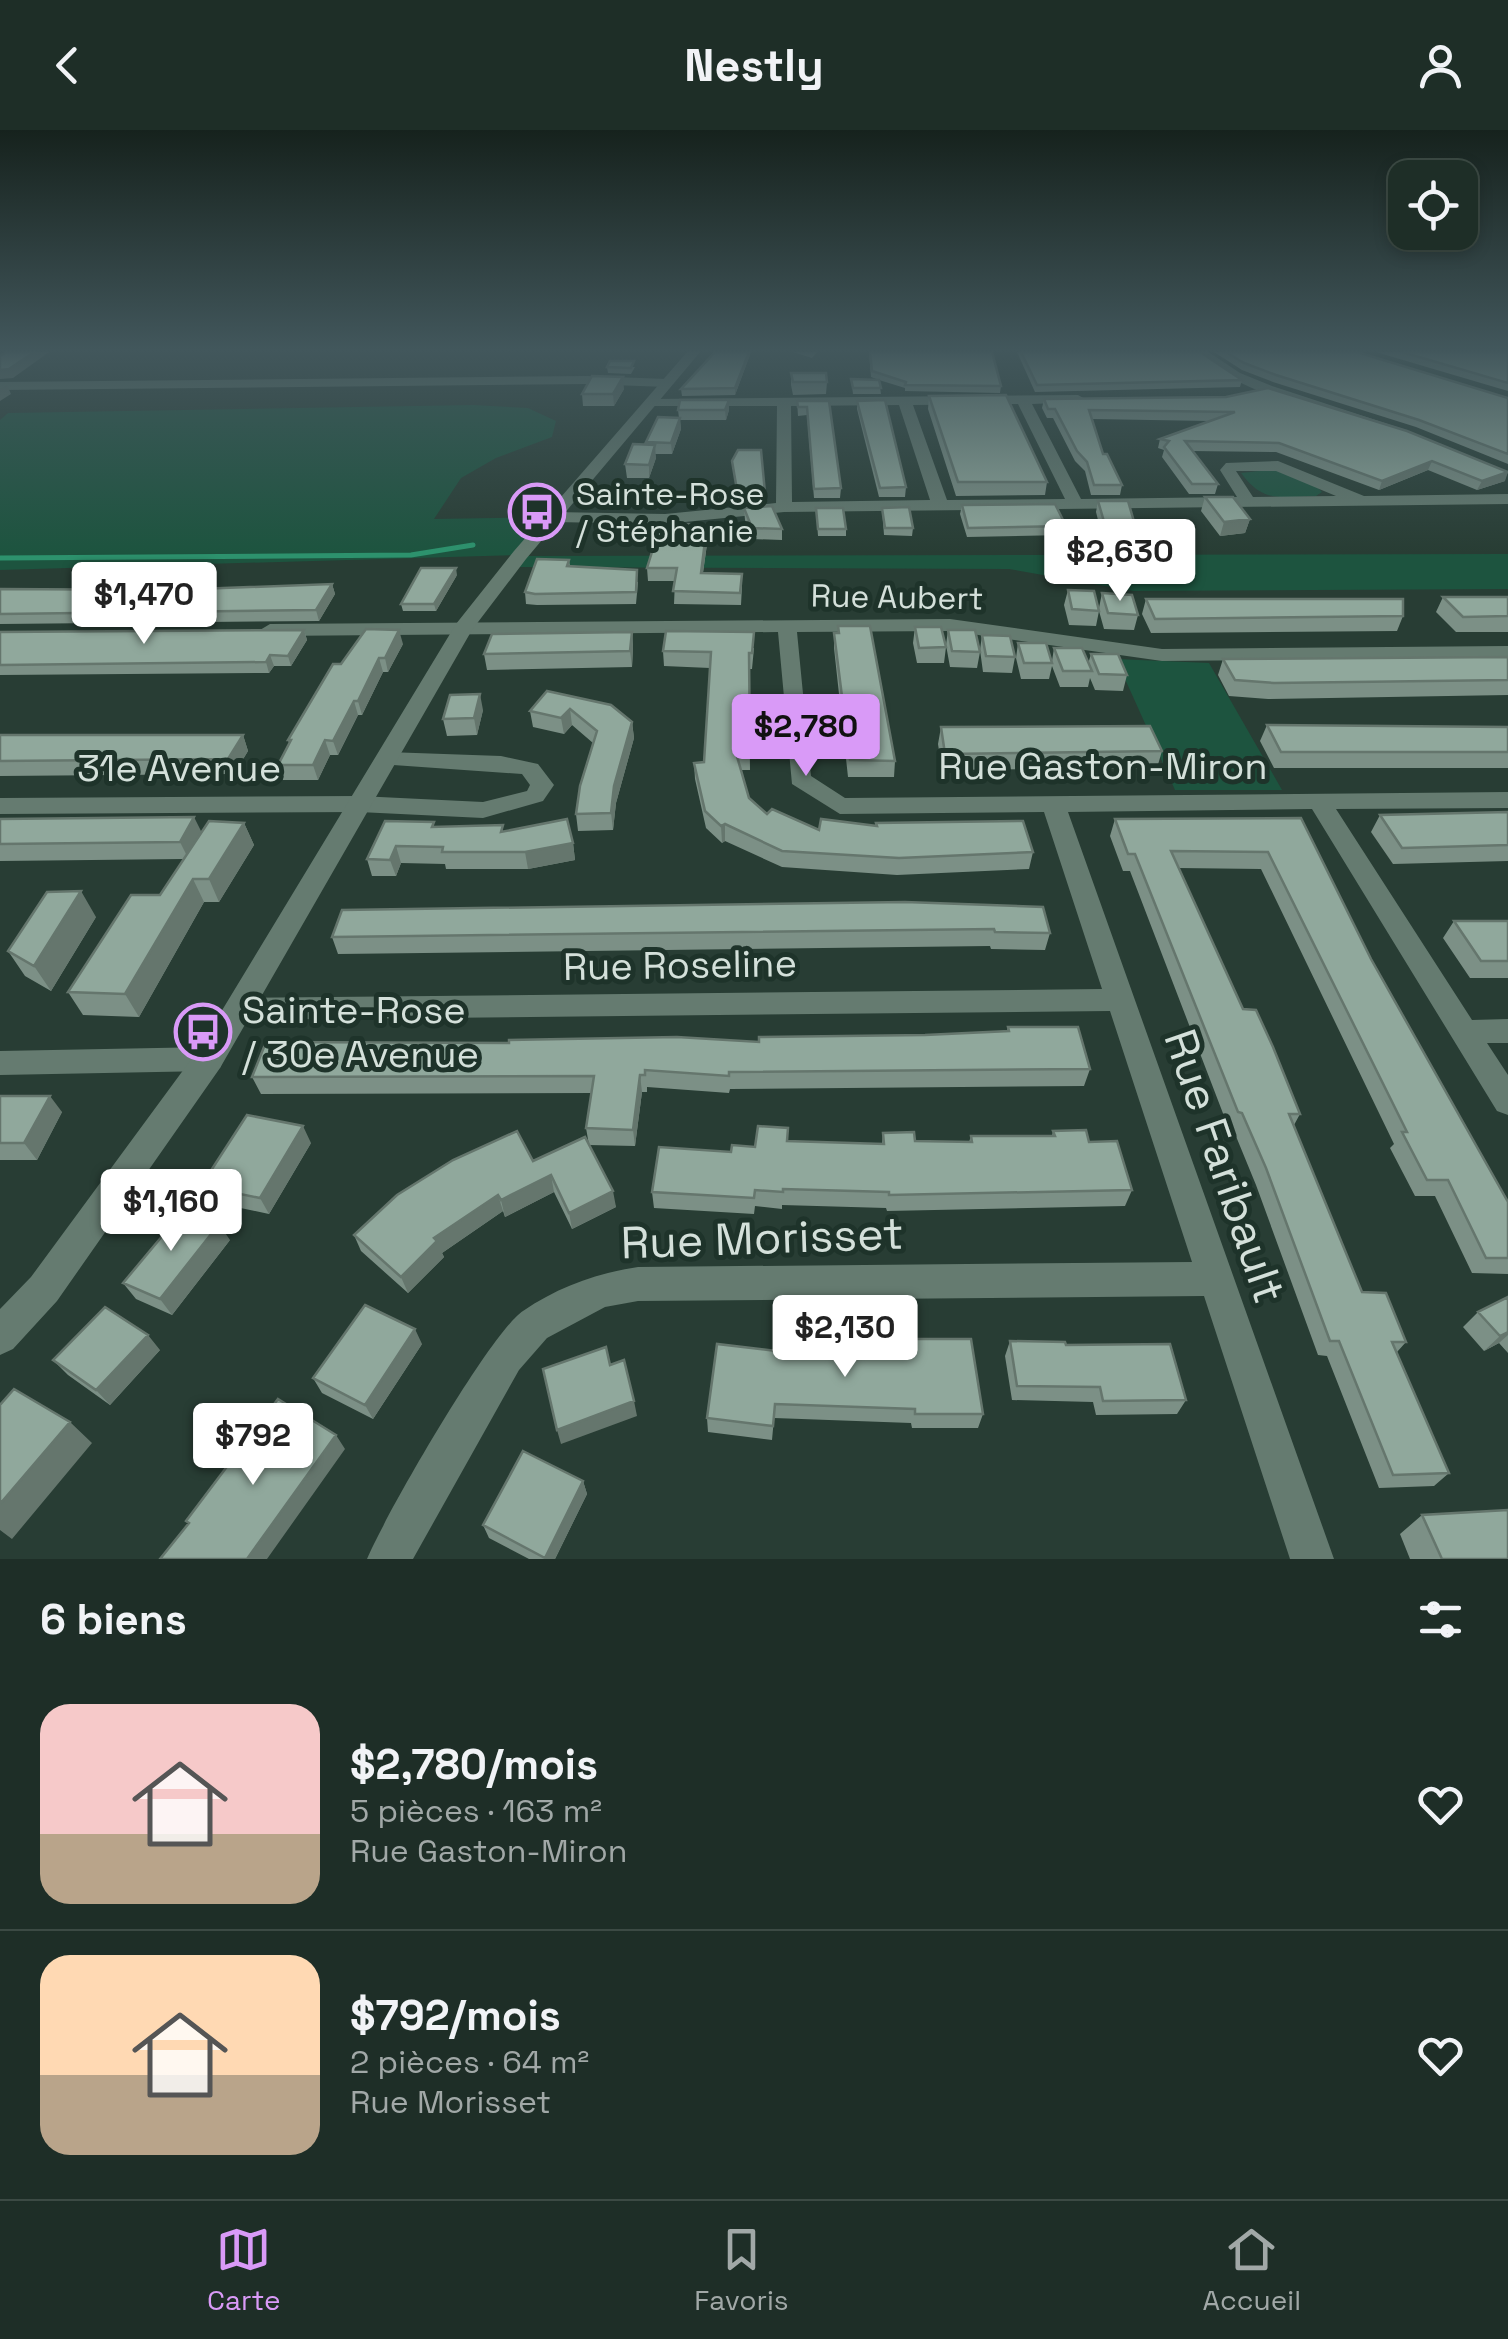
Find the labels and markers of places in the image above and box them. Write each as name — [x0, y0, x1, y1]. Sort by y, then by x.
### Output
place label: Sainte-Rose / Stéphanie — [576, 474, 764, 551]
bus stop icon: Sainte-Rose / Stéphanie — [507, 482, 567, 542]
pin: $2,630 — [1039, 519, 1201, 604]
pin: $1,470 — [63, 562, 225, 647]
pin: $2,780 — [725, 694, 887, 779]
place label: Sainte-Rose / 30e Avenue — [242, 986, 479, 1078]
bus stop icon: Sainte-Rose / 30e Avenue — [173, 1002, 233, 1062]
pin: $1,160 — [90, 1169, 252, 1254]
pin: $2,130 — [764, 1295, 926, 1380]
pin: $792 — [194, 1403, 312, 1488]

